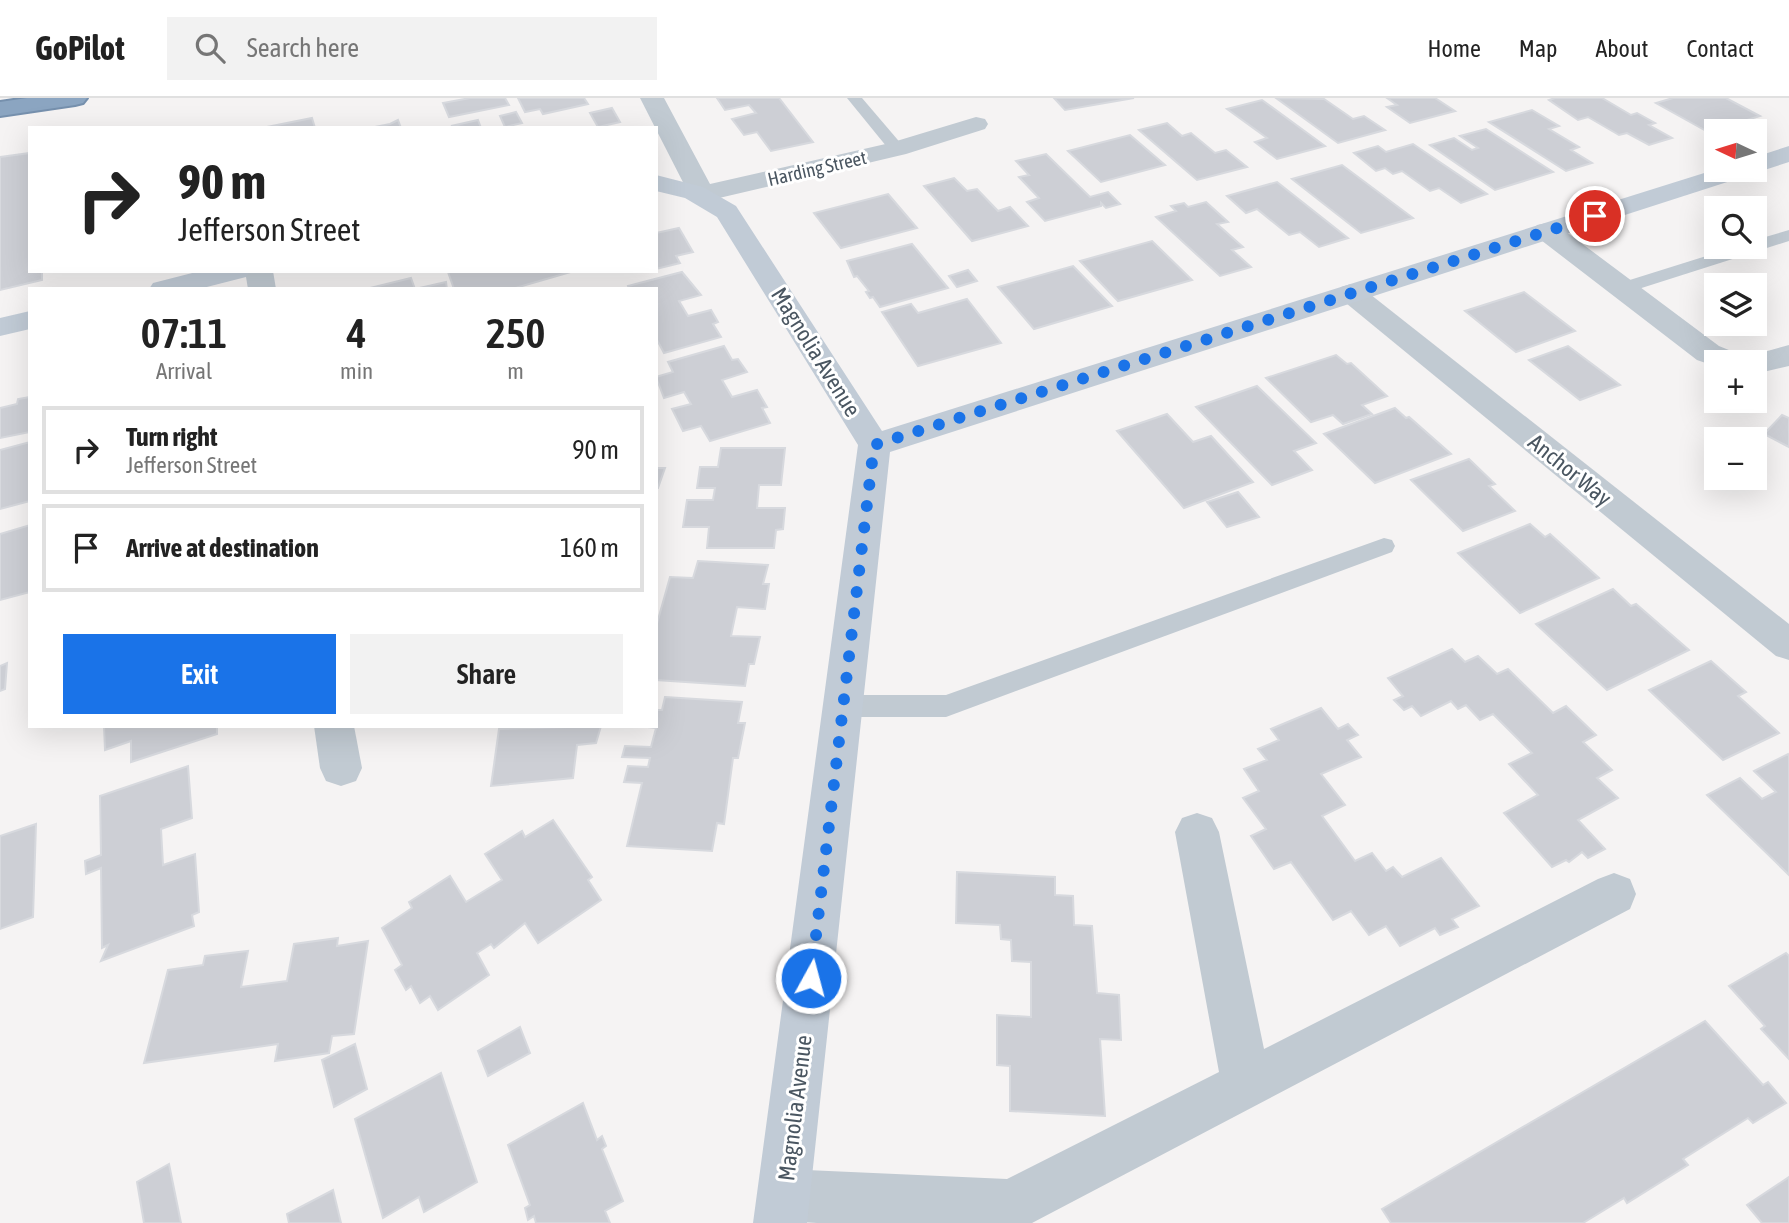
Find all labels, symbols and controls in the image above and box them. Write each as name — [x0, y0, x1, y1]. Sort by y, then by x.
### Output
search box — [167, 17, 657, 80]
text: GoPilot — [35, 29, 125, 67]
icon: search — [191, 29, 229, 67]
text: Search here — [247, 33, 359, 63]
text: Home — [1427, 35, 1481, 62]
text: Map — [1519, 35, 1557, 62]
text: About — [1595, 35, 1648, 62]
text: Contact — [1686, 35, 1754, 62]
north arrow — [1704, 119, 1768, 182]
map controls — [1704, 119, 1767, 490]
street label: Harding Street — [766, 146, 868, 190]
text: 90 m — [178, 153, 266, 209]
icon: right — [63, 154, 154, 245]
pin — [1565, 186, 1625, 246]
button: search — [1704, 196, 1767, 259]
icon: arrive — [1576, 197, 1614, 235]
text: Jefferson Street — [178, 211, 361, 248]
button: layers — [1704, 273, 1767, 336]
street label: Magnolia Avenue — [766, 283, 866, 421]
text: 07:11 — [141, 309, 227, 357]
text: 4 — [347, 309, 366, 357]
text: 250 — [486, 309, 545, 357]
button: + — [1704, 350, 1767, 413]
text: Arrival — [156, 358, 212, 384]
text: min — [340, 358, 373, 384]
text: m — [507, 358, 524, 384]
text: Turn right — [126, 422, 217, 452]
button: − — [1704, 427, 1767, 490]
street label: Anchor Way — [1523, 429, 1617, 511]
icon: right — [67, 431, 105, 469]
text: 90 m — [572, 435, 619, 465]
text: Jefferson Street — [126, 452, 257, 478]
icon: arrive — [67, 529, 105, 567]
text: Arrive at destination — [126, 533, 319, 563]
text: 160 m — [560, 533, 619, 563]
button: Exit — [63, 634, 336, 714]
button: Share — [350, 634, 623, 714]
position arrow — [774, 941, 848, 1015]
street label: Magnolia Avenue — [773, 1034, 817, 1182]

